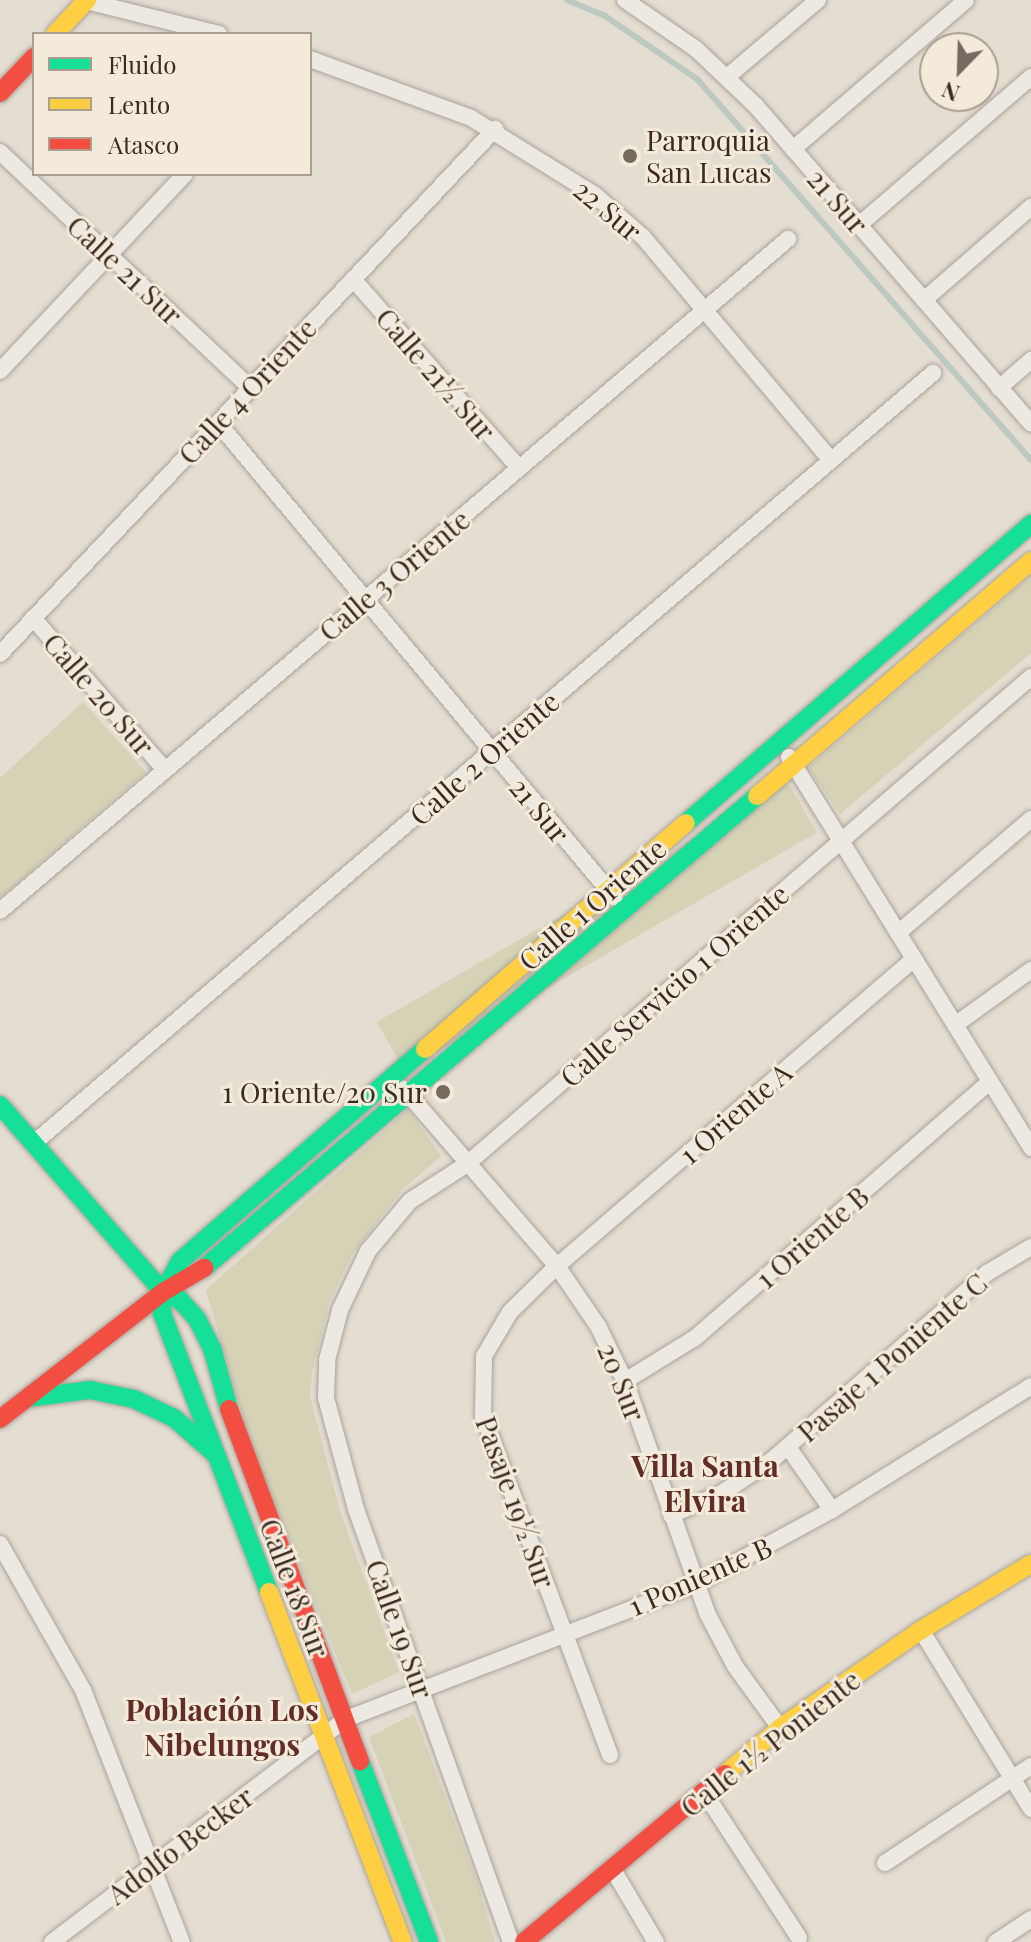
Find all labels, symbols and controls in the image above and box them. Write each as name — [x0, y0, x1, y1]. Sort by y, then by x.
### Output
legend — [32, 32, 312, 176]
north arrow — [919, 32, 999, 112]
text: Fluido — [108, 48, 176, 80]
text: N — [937, 75, 964, 109]
text: Lento — [108, 88, 170, 120]
place label: Parroquia San Lucas — [646, 123, 772, 189]
text: Atasco — [108, 128, 179, 160]
marker: Parroquia San Lucas — [621, 147, 639, 165]
street label: 21 Sur — [801, 162, 875, 240]
street label: 22 Sur — [567, 172, 649, 248]
street label: Calle 21 Sur — [61, 208, 189, 332]
street label: Calle 21½ Sur — [369, 301, 503, 447]
street label: Calle 4 Oriente — [171, 311, 323, 471]
street label: Calle 3 Oriente — [312, 502, 476, 648]
street label: Calle 20 Sur — [37, 626, 161, 762]
street label: Calle 2 Oriente — [402, 684, 566, 832]
street label: 21 Sur — [503, 771, 577, 849]
street label: Calle 1 Oriente — [512, 831, 672, 977]
street label: Calle Servicio 1 Oriente — [553, 877, 795, 1093]
street label: 1 Oriente A — [672, 1055, 798, 1171]
place label: 1 Oriente/20 Sur — [222, 1075, 427, 1109]
marker: 1 Oriente/20 Sur — [434, 1083, 452, 1101]
street label: 1 Oriente B — [749, 1179, 875, 1295]
street label: Pasaje 1 Poniente C — [790, 1266, 994, 1448]
street label: 20 Sur — [591, 1338, 653, 1426]
street label: Pasaje 19½ Sur — [469, 1412, 563, 1592]
district label: Villa Santa Elvira — [631, 1447, 779, 1518]
street label: Calle 18 Sur — [253, 1514, 337, 1662]
street label: 1 Poniente B — [623, 1530, 777, 1622]
street label: Calle 19 Sur — [359, 1555, 441, 1703]
street label: Calle 1½ Poniente — [674, 1663, 866, 1823]
district label: Población Los Nibelungos — [125, 1691, 319, 1762]
street label: Adolfo Becker — [100, 1779, 260, 1911]

